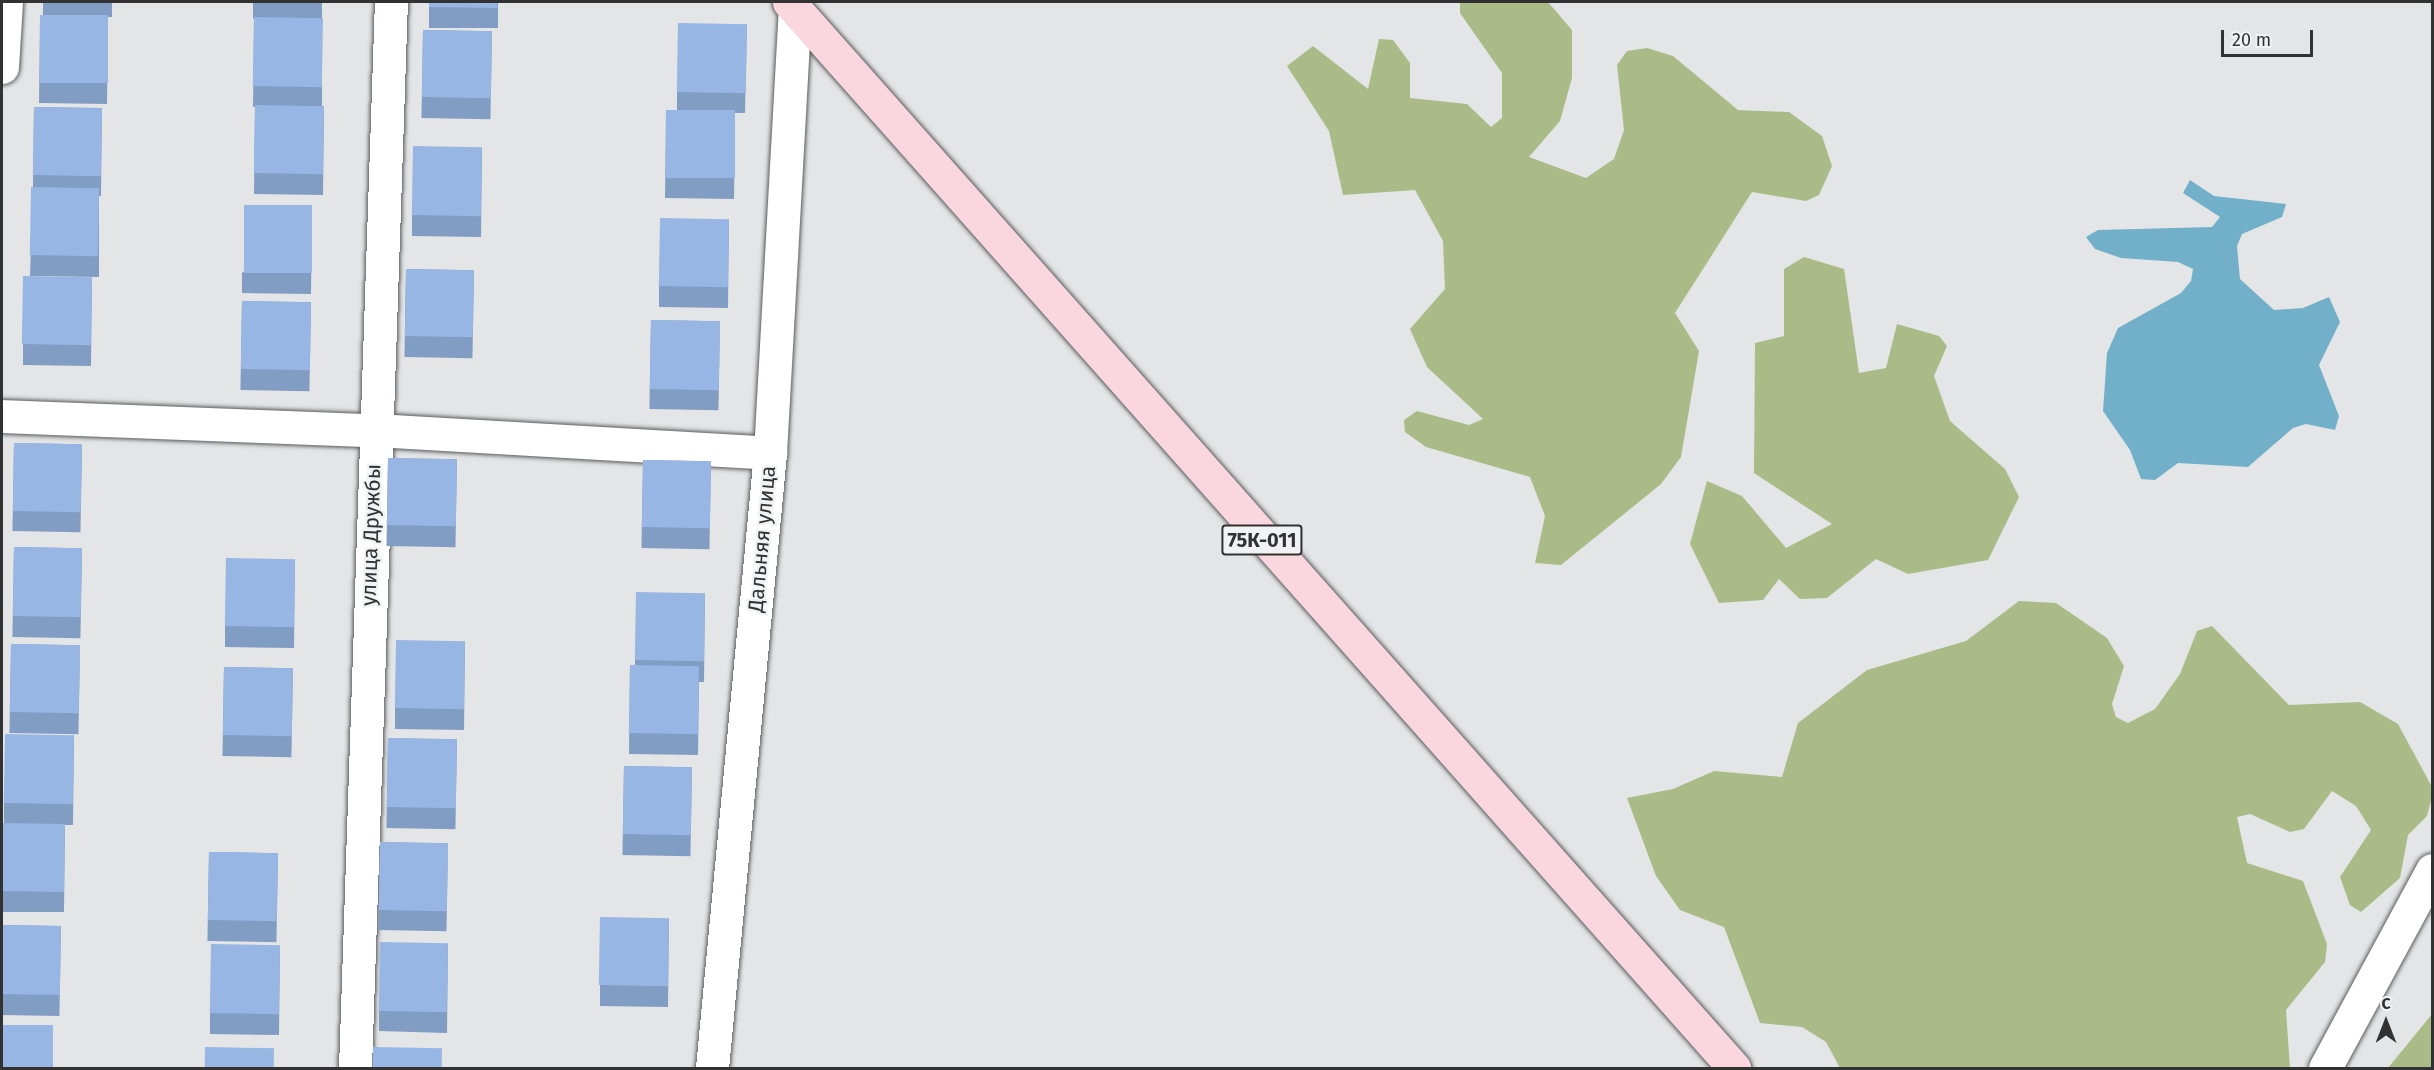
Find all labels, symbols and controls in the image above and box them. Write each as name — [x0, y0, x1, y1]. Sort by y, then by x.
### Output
scale bar — [2224, 18, 2316, 56]
text: 20 m — [2232, 29, 2271, 51]
street label: улица Дружбы — [356, 463, 386, 607]
street label: Дальняя улица — [743, 465, 781, 613]
road number: 75К-011 — [1220, 523, 1304, 557]
north arrow — [2356, 992, 2416, 1052]
text: С — [2381, 994, 2391, 1013]

